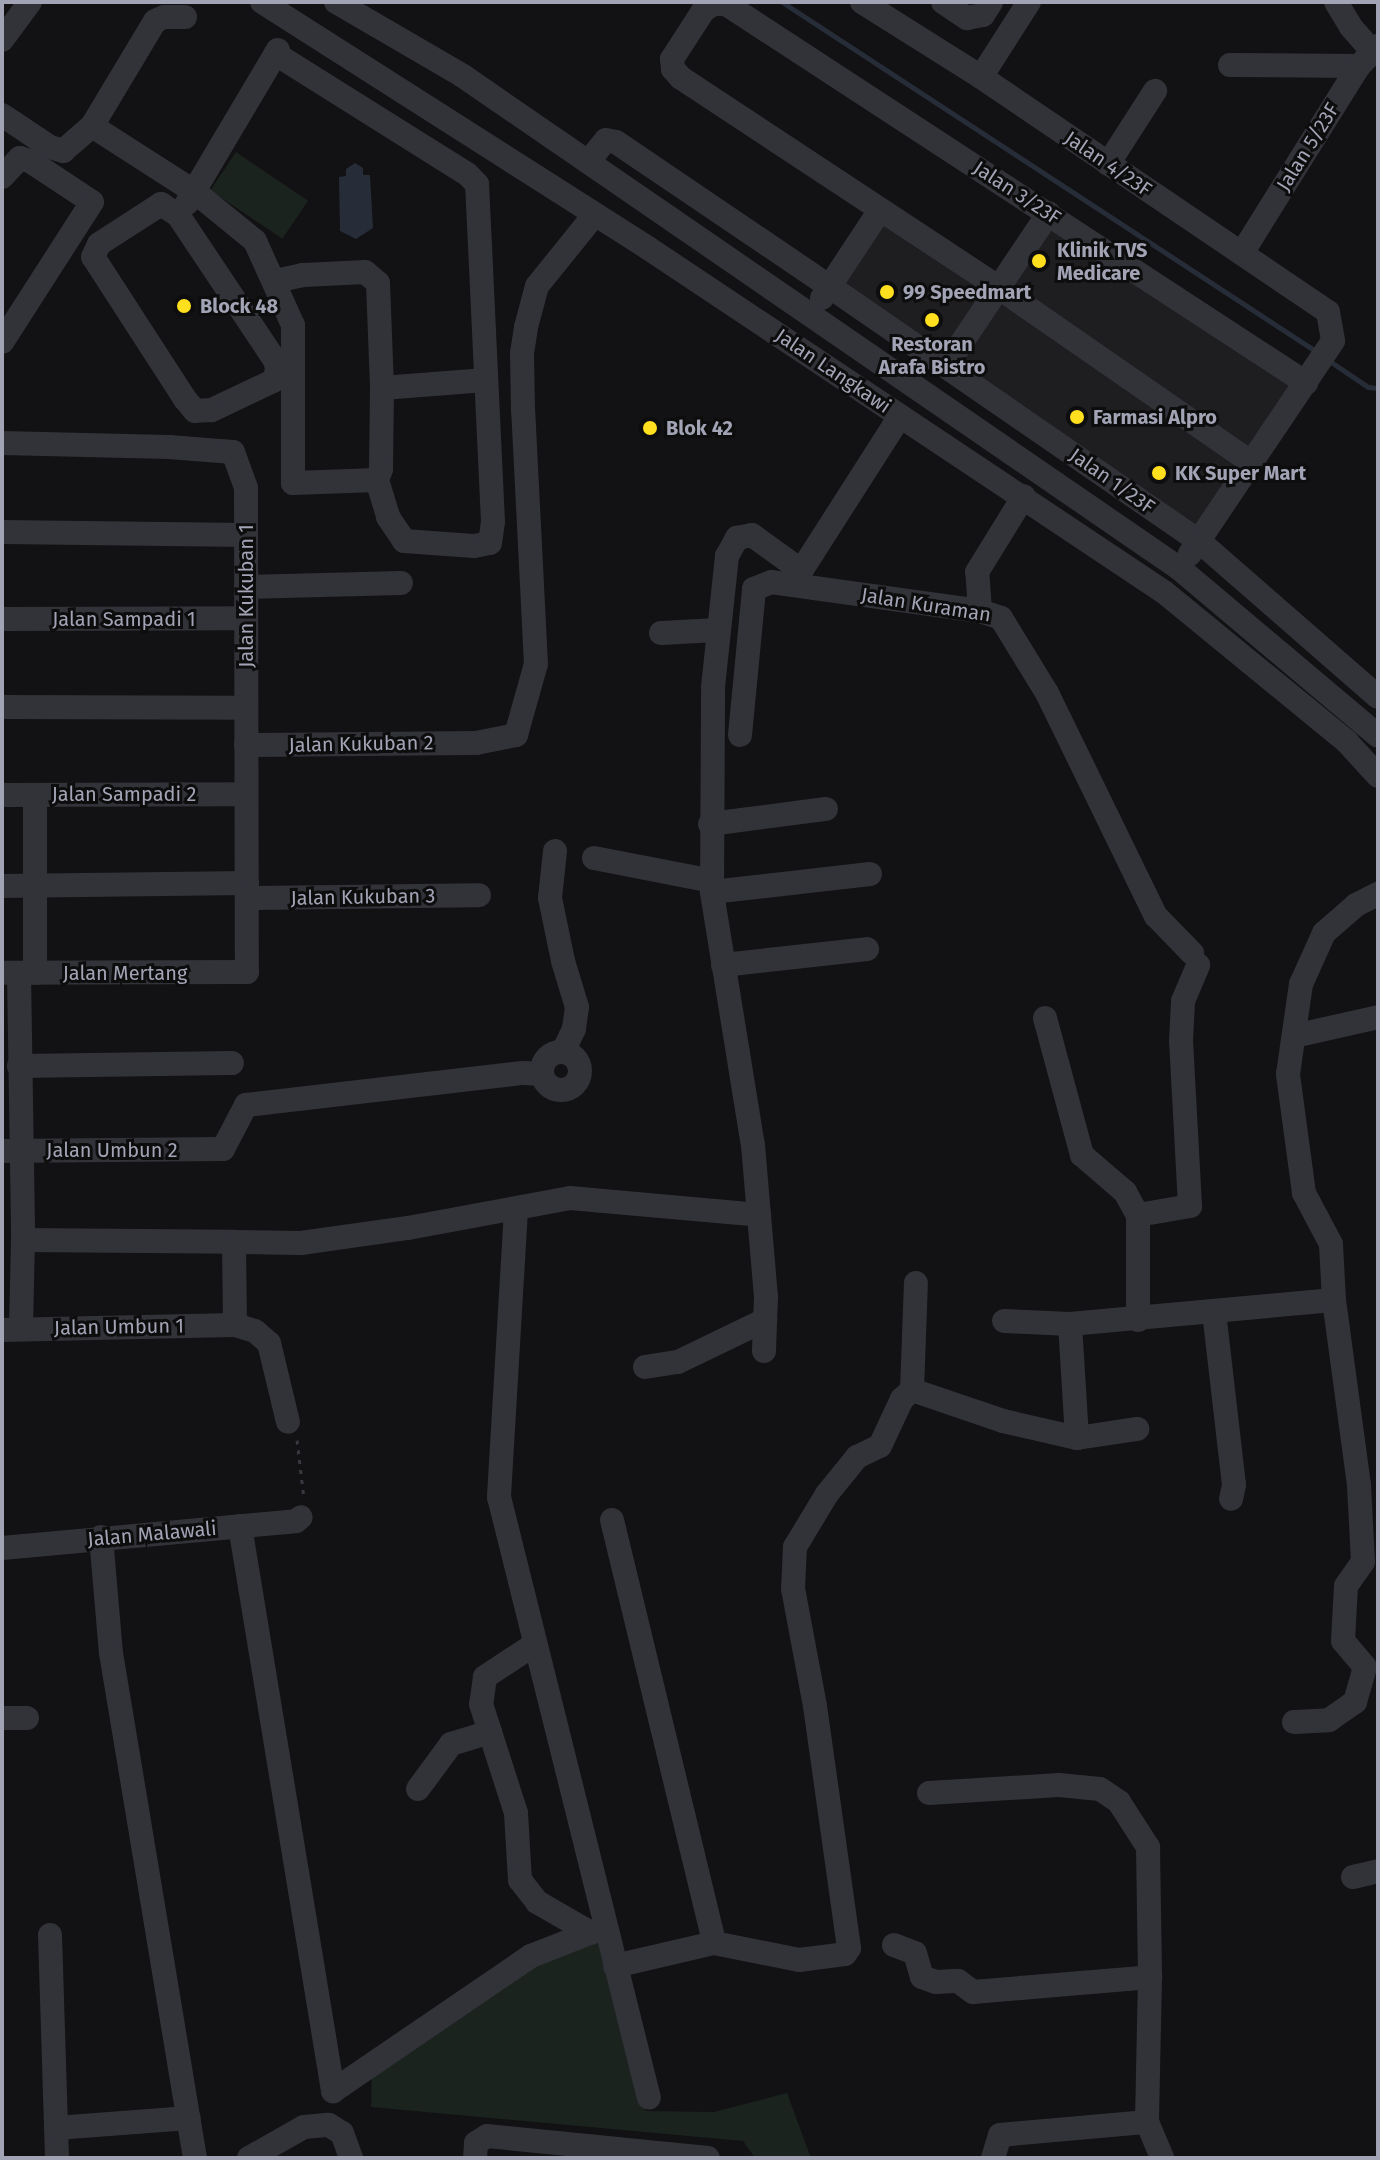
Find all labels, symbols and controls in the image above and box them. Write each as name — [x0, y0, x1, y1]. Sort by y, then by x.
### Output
street label: Jalan 5/23F — [1272, 99, 1344, 195]
street label: Jalan 4/23F — [1060, 126, 1156, 202]
street label: Jalan 3/23F — [969, 156, 1065, 230]
place label: Klinik TVS Medicare — [1057, 238, 1148, 285]
marker: Klinik TVS Medicare — [1028, 250, 1050, 272]
place label: 99 Speedmart — [903, 280, 1031, 304]
marker: 99 Speedmart — [878, 283, 896, 301]
place label: Block 48 — [200, 294, 278, 318]
marker: Block 48 — [175, 297, 193, 315]
marker: Restoran Arafa Bistro — [923, 311, 941, 329]
street label: Jalan Langkawi — [771, 324, 895, 418]
place label: Restoran Arafa Bistro — [879, 332, 985, 379]
place label: Farmasi Alpro — [1093, 405, 1217, 429]
marker: Farmasi Alpro — [1068, 408, 1086, 426]
place label: Blok 42 — [666, 416, 733, 440]
marker: Blok 42 — [641, 419, 659, 437]
street label: Jalan 1/23F — [1065, 443, 1159, 519]
place label: KK Super Mart — [1175, 461, 1306, 485]
marker: KK Super Mart — [1150, 464, 1168, 482]
street label: Jalan Kukuban 1 — [234, 524, 258, 668]
street label: Jalan Kuraman — [859, 583, 993, 627]
street label: Jalan Sampadi 1 — [52, 607, 196, 631]
street label: Jalan Kukuban 2 — [288, 731, 434, 757]
street label: Jalan Sampadi 2 — [52, 782, 196, 806]
street label: Jalan Kukuban 3 — [290, 884, 436, 910]
street label: Jalan Mertang — [63, 961, 187, 985]
street label: Jalan Umbun 2 — [46, 1138, 178, 1162]
street label: Jalan Umbun 1 — [54, 1314, 184, 1340]
street label: Jalan Malawali — [86, 1516, 218, 1552]

